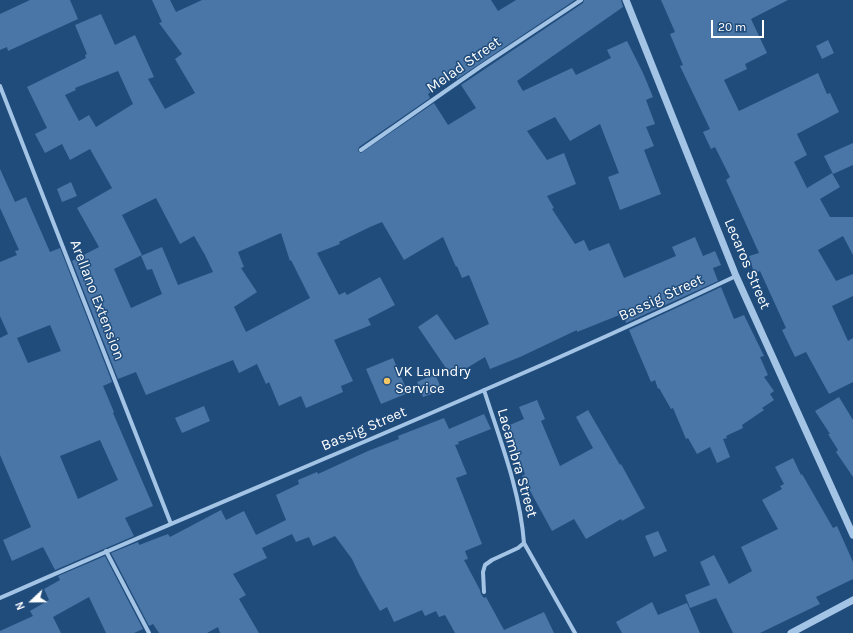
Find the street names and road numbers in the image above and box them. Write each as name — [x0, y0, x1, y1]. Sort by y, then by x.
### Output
street label: Melad Street — [423, 33, 505, 97]
street label: Lecaros Street — [720, 216, 774, 312]
street label: Arellano Extension — [66, 237, 128, 363]
street label: Bassig Street — [616, 271, 706, 325]
street label: Bassig Street — [319, 403, 409, 455]
street label: Lacambra Street — [493, 406, 541, 520]

